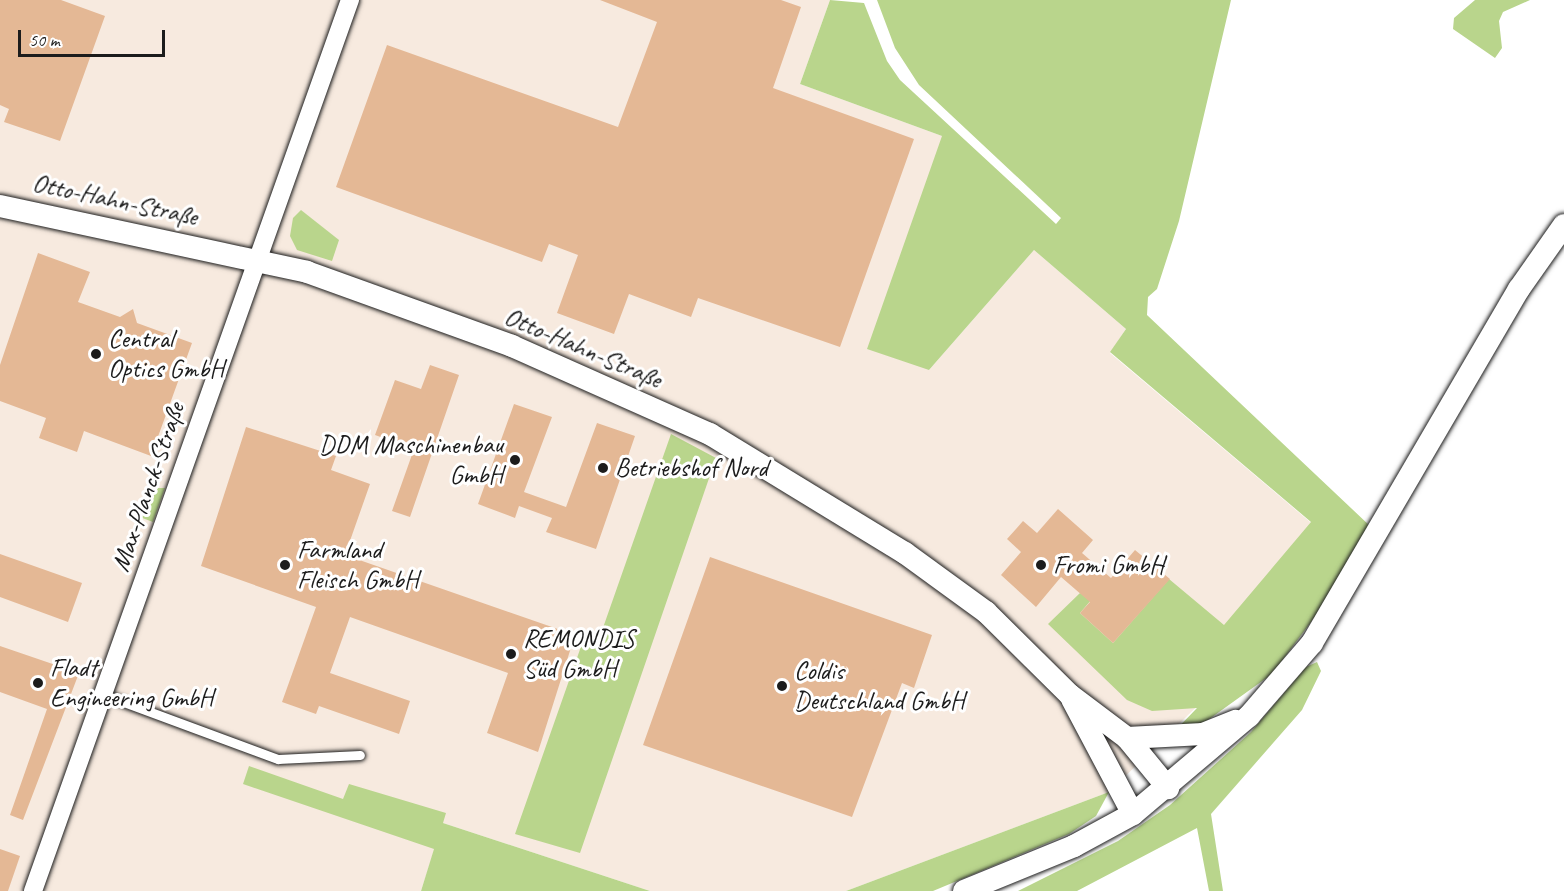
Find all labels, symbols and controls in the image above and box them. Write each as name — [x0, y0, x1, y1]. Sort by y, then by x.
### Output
scale bar — [21, 18, 168, 56]
text: 50 m — [29, 29, 60, 51]
street label: Otto-Hahn-Straße — [30, 167, 200, 233]
street label: Otto-Hahn-Straße — [500, 301, 666, 395]
place label: Central Optics GmbH — [108, 323, 223, 384]
marker: Central Optics GmbH — [89, 347, 103, 361]
street label: Max-Planck-Straße — [105, 399, 191, 575]
place label: DDM Maschinenbau GmbH — [319, 429, 503, 490]
place label: Betriebshof Nord — [615, 452, 768, 484]
marker: DDM Maschinenbau GmbH — [508, 453, 522, 467]
marker: Betriebshof Nord — [596, 461, 610, 475]
place label: Farmland Fleisch GmbH — [297, 534, 417, 596]
place label: Fromi GmbH — [1053, 549, 1164, 581]
marker: Farmland Fleisch GmbH — [278, 558, 292, 572]
marker: Fromi GmbH — [1034, 558, 1048, 572]
place label: REMONDIS Süd GmbH — [523, 623, 634, 684]
marker: REMONDIS Süd GmbH — [504, 647, 518, 661]
place label: Fladt Engineering GmbH — [50, 652, 213, 714]
place label: Coldis Deutschland GmbH — [794, 655, 963, 716]
marker: Fladt Engineering GmbH — [31, 676, 45, 690]
marker: Coldis Deutschland GmbH — [775, 679, 789, 693]

